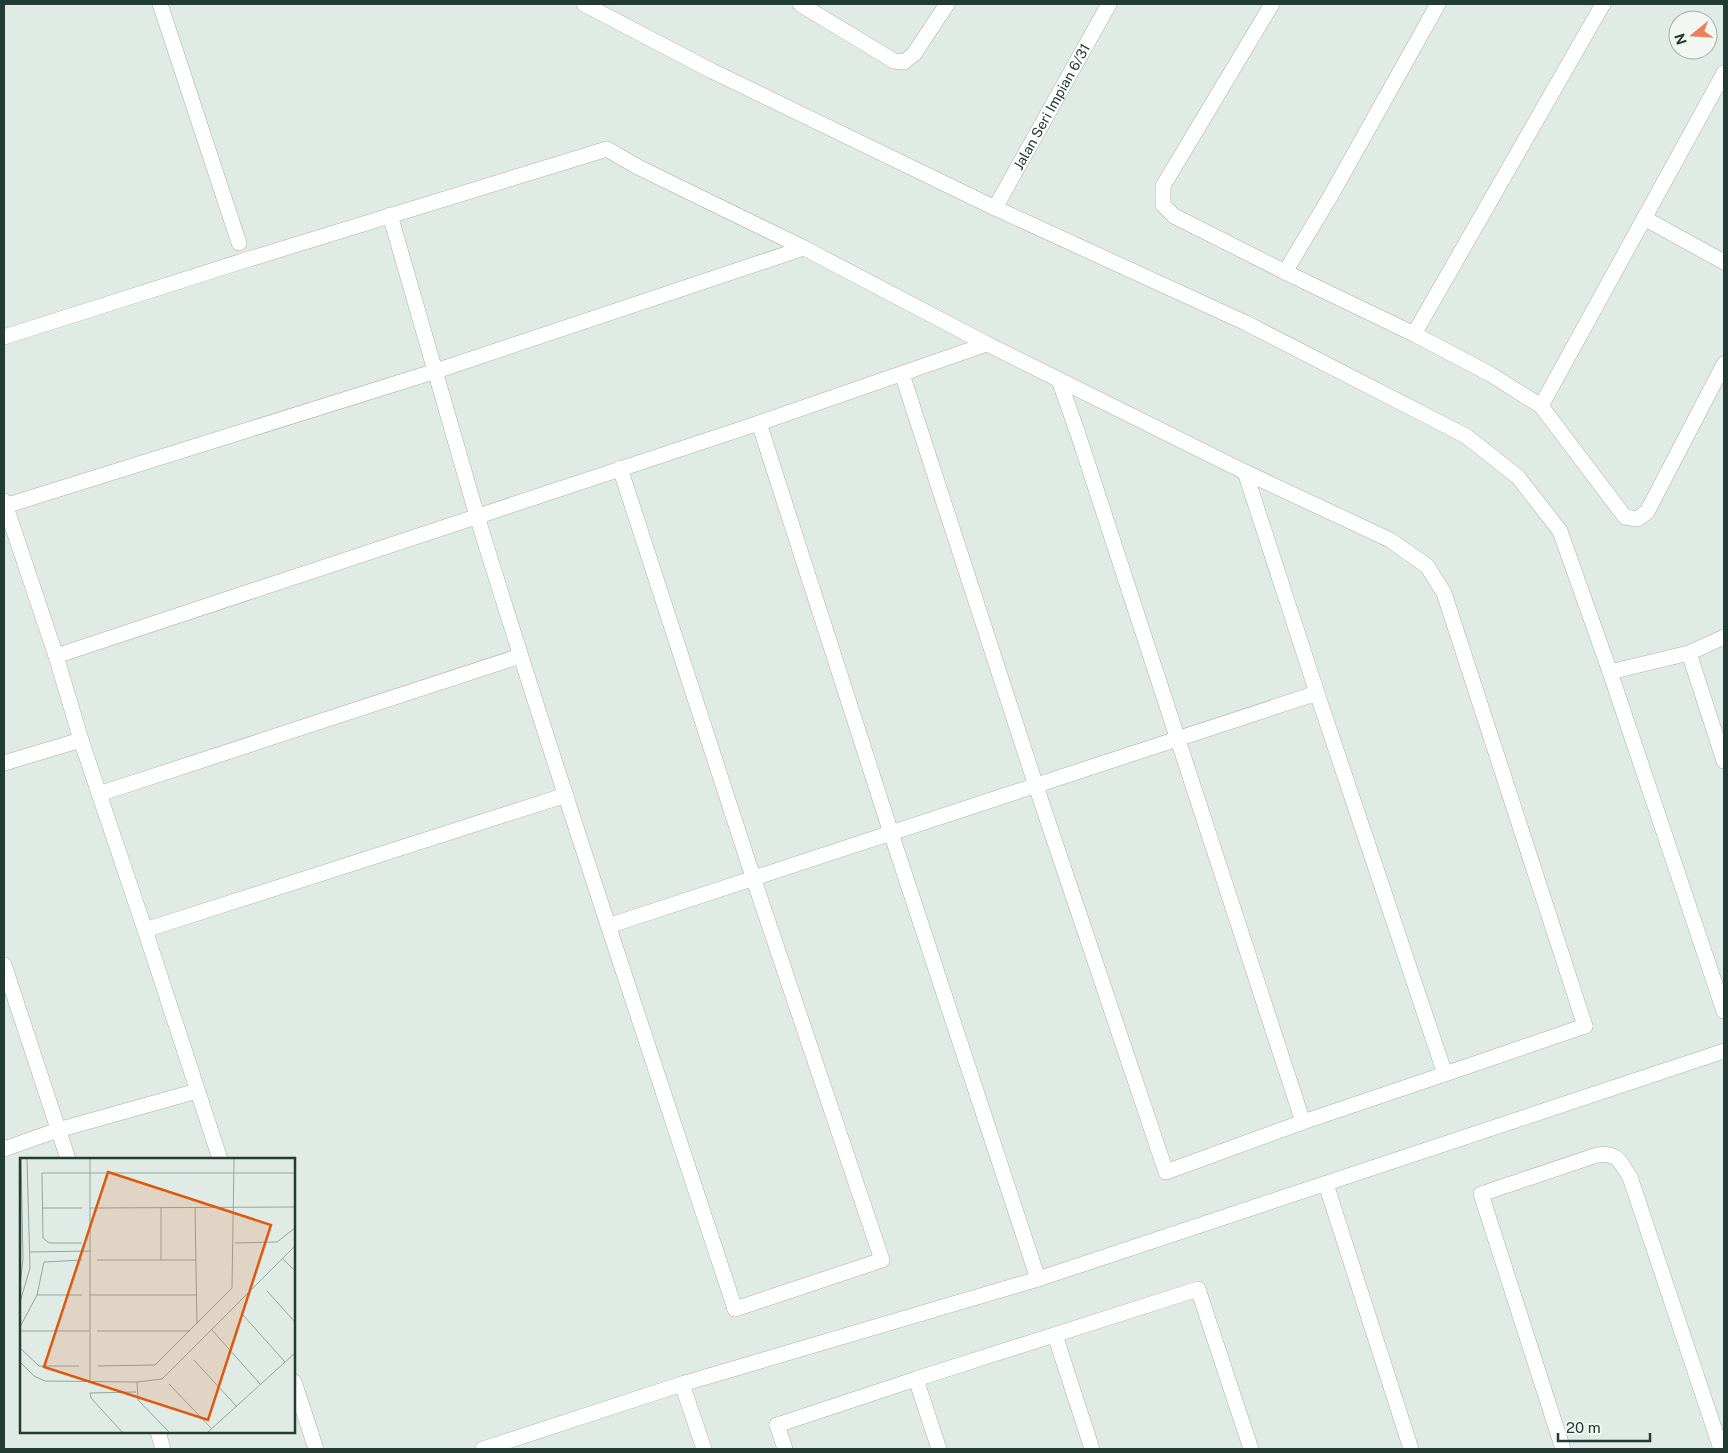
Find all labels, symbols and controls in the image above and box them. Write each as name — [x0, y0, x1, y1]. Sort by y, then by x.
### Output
north arrow — [1668, 10, 1718, 60]
text: N — [1671, 31, 1690, 47]
street label: Jalan Seri Impian 6/31 — [1010, 41, 1093, 172]
inset map — [20, 1158, 295, 1433]
scale bar — [1558, 1410, 1650, 1442]
text: 20 m — [1566, 1419, 1601, 1436]

